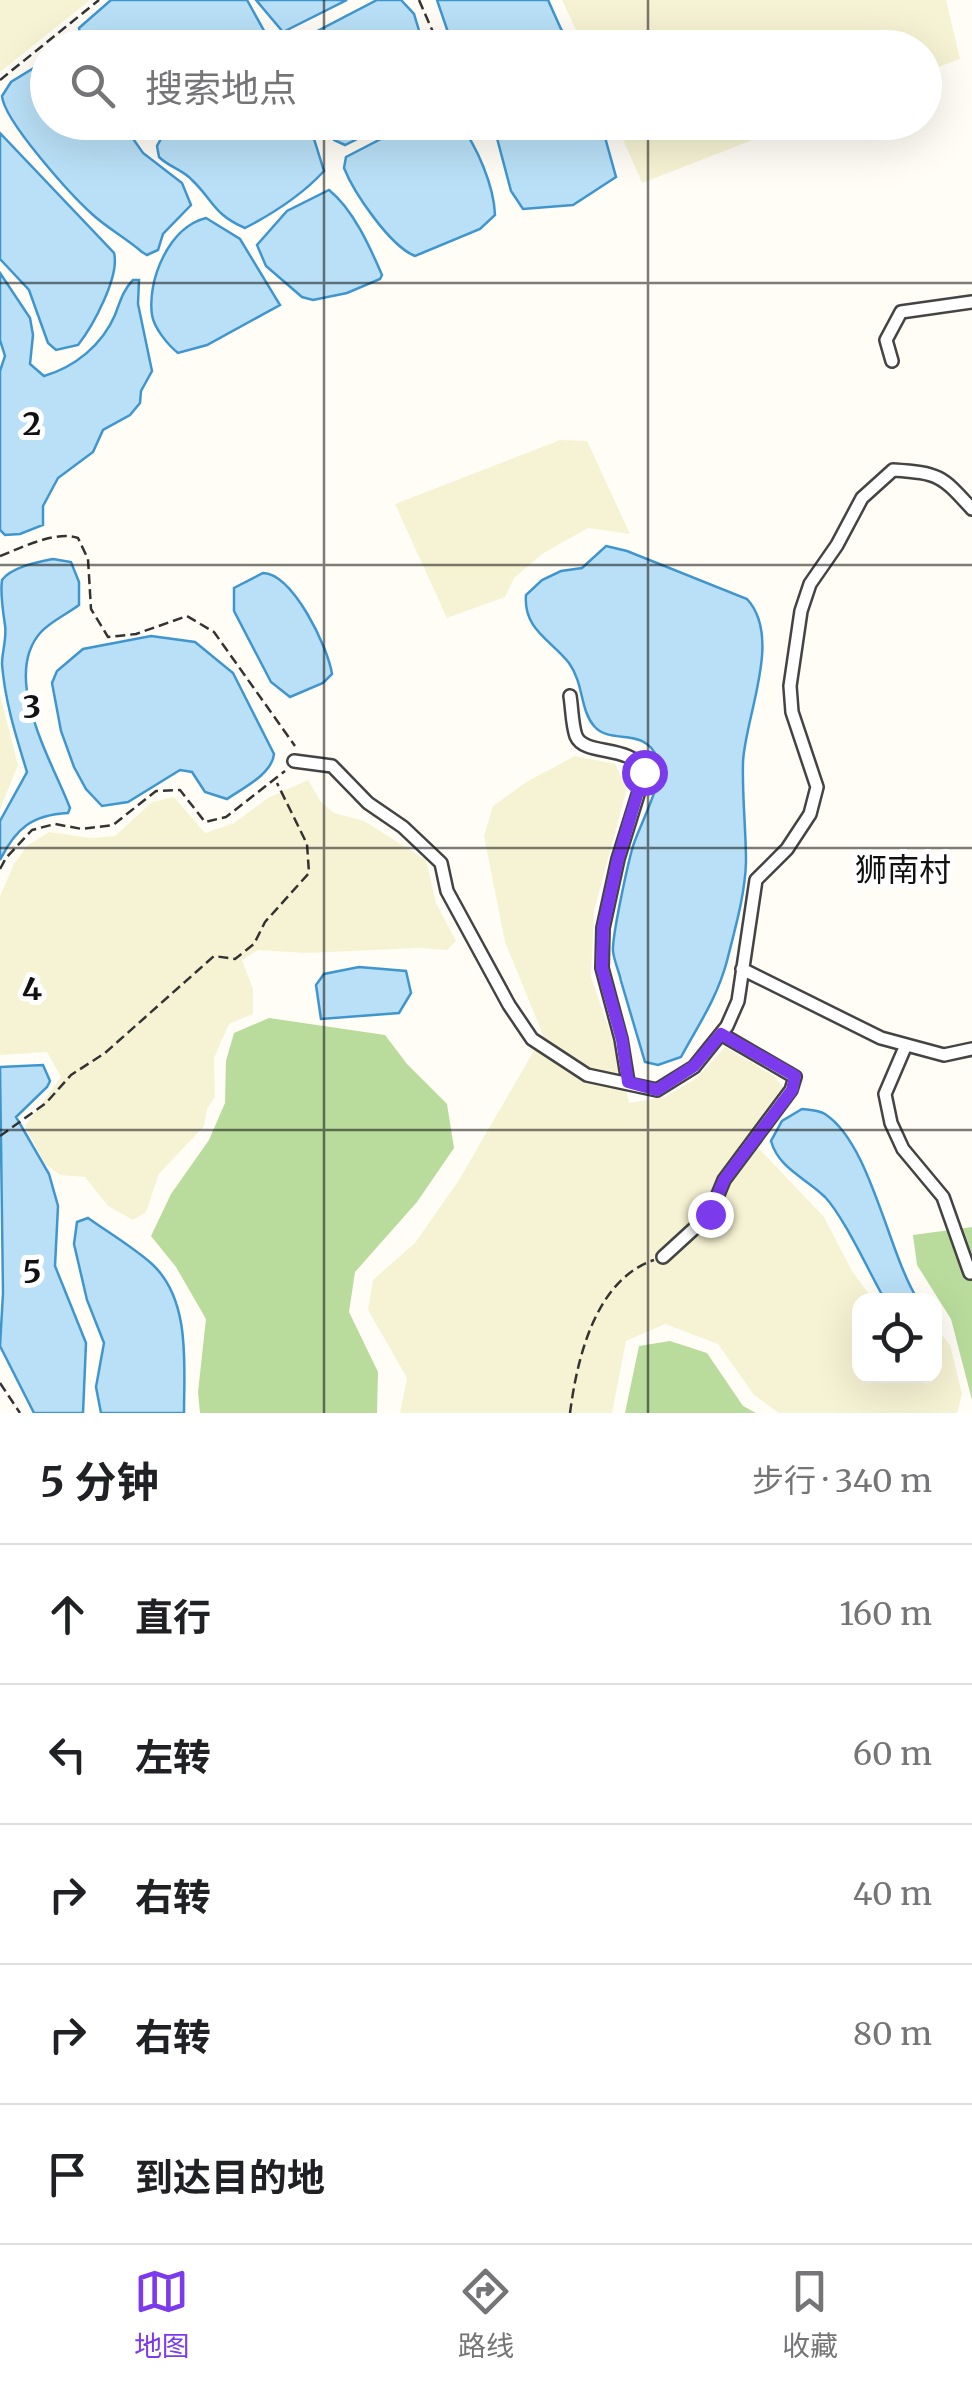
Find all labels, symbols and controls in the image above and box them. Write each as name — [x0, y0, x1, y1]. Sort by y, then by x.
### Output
search box — [30, 30, 942, 140]
icon: search — [65, 58, 120, 113]
text: 搜索地点 — [145, 65, 297, 112]
text: 2 — [23, 404, 41, 444]
text: 3 — [23, 687, 41, 727]
route start — [622, 750, 668, 796]
district label: 狮南村 — [855, 850, 951, 890]
text: 4 — [22, 969, 42, 1009]
route end — [688, 1192, 734, 1238]
text: 5 — [23, 1252, 41, 1292]
map controls — [852, 1293, 942, 1383]
button: locate — [852, 1293, 942, 1383]
text: 5 分钟 — [40, 1456, 159, 1508]
text: 步行 · 340 m — [752, 1461, 932, 1501]
icon: ahead — [40, 1587, 95, 1642]
text: 直行 — [135, 1594, 211, 1641]
text: 160 m — [840, 1594, 932, 1634]
icon: left — [40, 1727, 95, 1782]
text: 左转 — [135, 1734, 211, 1781]
text: 60 m — [853, 1734, 932, 1774]
icon: right — [40, 1867, 95, 1922]
text: 右转 — [135, 1874, 211, 1921]
text: 40 m — [853, 1874, 932, 1914]
icon: right — [40, 2007, 95, 2062]
text: 右转 — [135, 2014, 211, 2061]
text: 80 m — [853, 2014, 932, 2054]
icon: arrive — [40, 2147, 95, 2202]
text: 到达目的地 — [135, 2154, 325, 2201]
tab: 地图 — [134, 2264, 190, 2364]
tab: 路线 — [458, 2264, 514, 2364]
tab: 收藏 — [782, 2264, 838, 2364]

